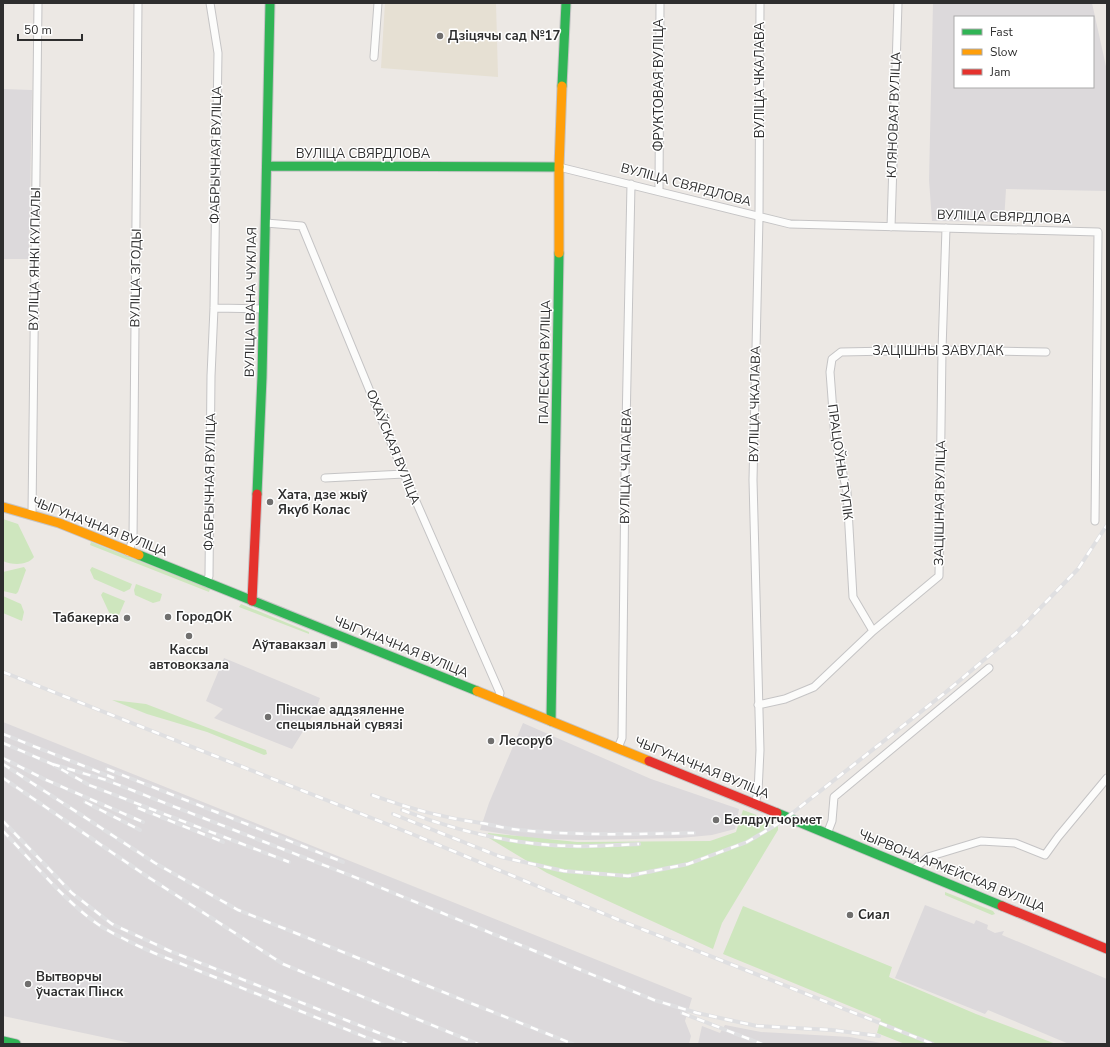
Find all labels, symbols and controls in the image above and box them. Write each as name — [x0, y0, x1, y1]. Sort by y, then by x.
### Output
scale bar — [18, 16, 82, 42]
legend — [954, 16, 1094, 88]
street label: ФРУКТОВАЯ ВУЛІЦА — [650, 18, 668, 151]
street label: ВУЛІЦА ЧКАЛАВА — [751, 21, 769, 138]
text: 50 m — [24, 22, 52, 38]
text: Fast — [990, 24, 1013, 40]
place label: Дзіцячы сад №17 — [448, 27, 560, 45]
marker: Дзіцячы сад №17 — [435, 31, 445, 41]
text: Slow — [990, 44, 1018, 60]
street label: КЛЯНОВАЯ ВУЛІЦА — [883, 51, 905, 178]
text: Jam — [989, 64, 1011, 80]
street label: ФАБРЫЧНАЯ ВУЛІЦА — [206, 85, 226, 224]
street label: ВУЛІЦА СВЯРДЛОВА — [296, 145, 431, 163]
street label: ВУЛІЦА СВЯРДЛОВА — [619, 159, 754, 211]
street label: ВУЛІЦА ЯНКІ КУПАЛЫ — [25, 187, 45, 331]
street label: ВУЛІЦА СВЯРДЛОВА — [936, 206, 1072, 228]
street label: ВУЛІЦА ІВАНА ЧУКЛАЯ — [241, 227, 261, 377]
street label: ВУЛІЦА ЗГОДЫ — [126, 228, 146, 328]
street label: ПАЛЕСКАЯ ВУЛІЦА — [535, 299, 555, 424]
street label: ЗАЦІШНЫ ЗАВУЛАК — [872, 342, 1004, 360]
street label: ВУЛІЦА ЧКАЛАВА — [745, 345, 765, 462]
street label: ОХАЎСКАЯ ВУЛІЦА — [362, 386, 425, 508]
street label: ПРАЦОЎНЫ ТУПІК — [823, 403, 858, 522]
street label: ВУЛІЦА ЧАПАЕВА — [616, 407, 636, 524]
street label: ФАБРЫЧНАЯ ВУЛІЦА — [200, 412, 220, 551]
street label: ЗАЦІШНАЯ ВУЛІЦА — [930, 439, 950, 566]
place label: Хата, дзе жыў Якуб Колас — [277, 486, 368, 519]
street label: ЧЫГУНАЧНАЯ ВУЛІЦА — [30, 493, 171, 561]
marker: Хата, дзе жыў Якуб Колас — [265, 497, 275, 507]
place label: ГородОК — [176, 608, 232, 626]
place label: Табакерка — [53, 609, 119, 627]
marker: ГородОК — [163, 612, 173, 622]
street label: ЧЫГУНАЧНАЯ ВУЛІЦА — [331, 612, 472, 682]
marker: Табакерка — [122, 613, 132, 623]
marker: Кассы автовокзала — [184, 631, 194, 641]
place label: Аўтавакзал — [252, 636, 326, 654]
marker: Аўтавакзал — [329, 640, 339, 650]
place label: Кассы автовокзала — [149, 641, 229, 674]
place label: Пінскае аддзяленне спецыяльнай сувязі — [276, 701, 404, 734]
marker: Пінскае аддзяленне спецыяльнай сувязі — [263, 712, 273, 722]
place label: Лесоруб — [499, 732, 553, 750]
street label: ЧЫГУНАЧНАЯ ВУЛІЦА — [632, 733, 773, 803]
marker: Лесоруб — [486, 736, 496, 746]
place label: Белдругчормет — [724, 811, 823, 829]
marker: Белдругчормет — [711, 815, 721, 825]
street label: ЧЫРВОНААРМЕЙСКАЯ ВУЛІЦА — [856, 824, 1049, 917]
place label: Сиал — [858, 906, 890, 924]
marker: Сиал — [845, 910, 855, 920]
place label: Вытворчы ўчастак Пінск — [36, 968, 124, 1001]
marker: Вытворчы ўчастак Пінск — [23, 979, 33, 989]

